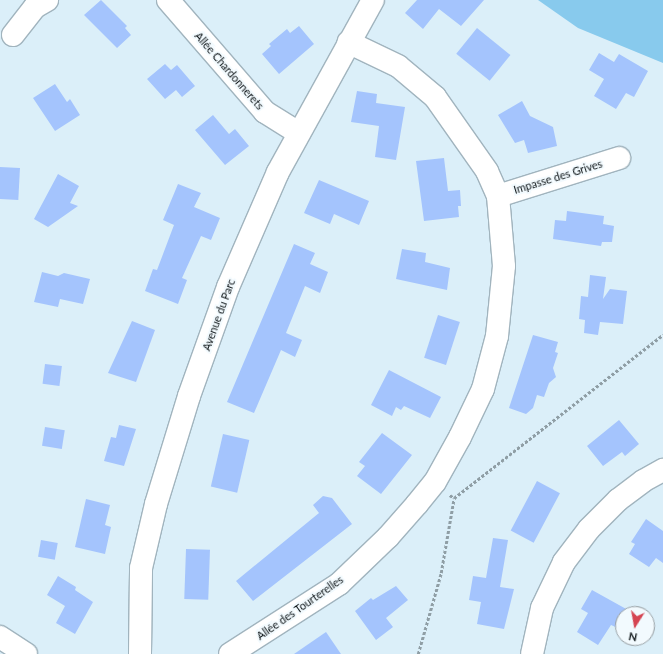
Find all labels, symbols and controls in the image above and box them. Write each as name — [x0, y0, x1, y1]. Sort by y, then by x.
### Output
street label: Allée Chardonnerets — [192, 29, 266, 113]
street label: Impasse des Grives — [512, 157, 604, 197]
street label: Avenue du Parc — [200, 277, 238, 353]
street label: Allée des Tourterelles — [254, 573, 346, 643]
north arrow — [615, 606, 655, 646]
text: N — [627, 630, 638, 644]

